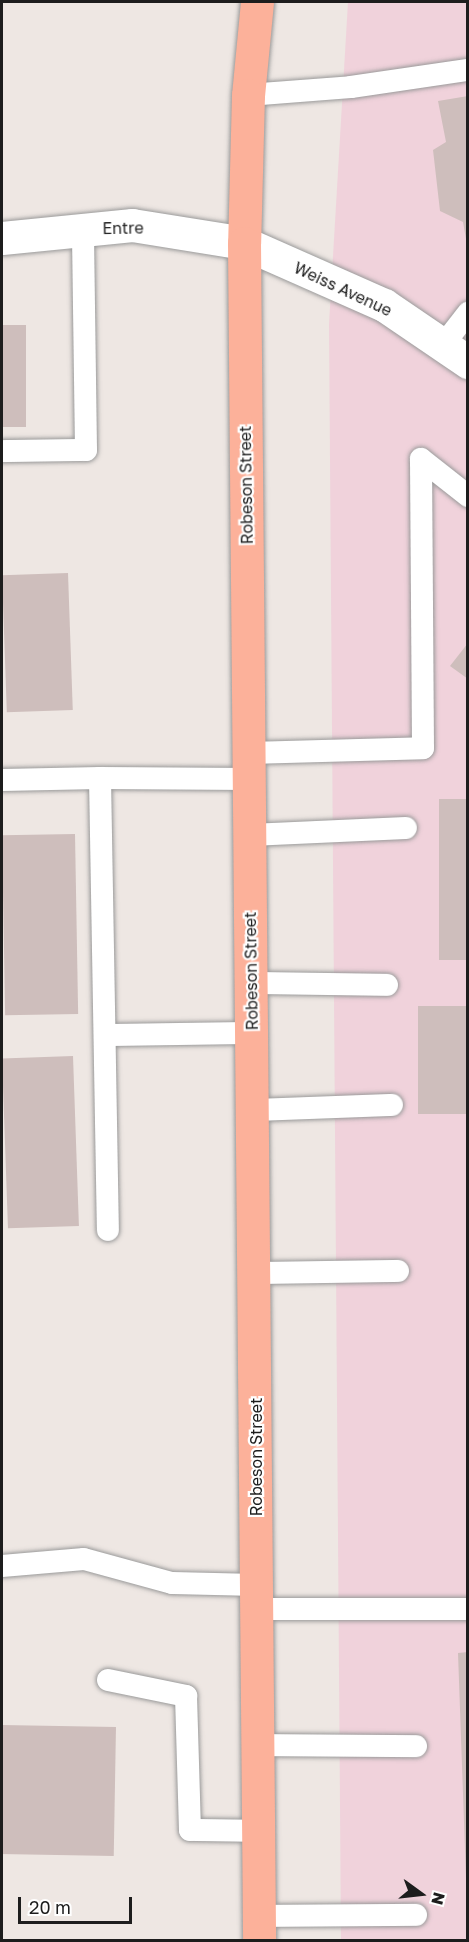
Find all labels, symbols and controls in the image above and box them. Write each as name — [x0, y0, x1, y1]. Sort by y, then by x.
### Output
street label: Entre — [102, 218, 144, 238]
street label: Weiss Avenue — [291, 258, 395, 320]
street label: Robeson Street — [235, 425, 257, 545]
street label: Robeson Street — [240, 911, 262, 1031]
street label: Robeson Street — [246, 1398, 266, 1516]
north arrow — [391, 1864, 451, 1924]
scale bar — [21, 1885, 135, 1923]
text: N — [427, 1890, 450, 1907]
text: 20 m — [29, 1896, 71, 1918]

